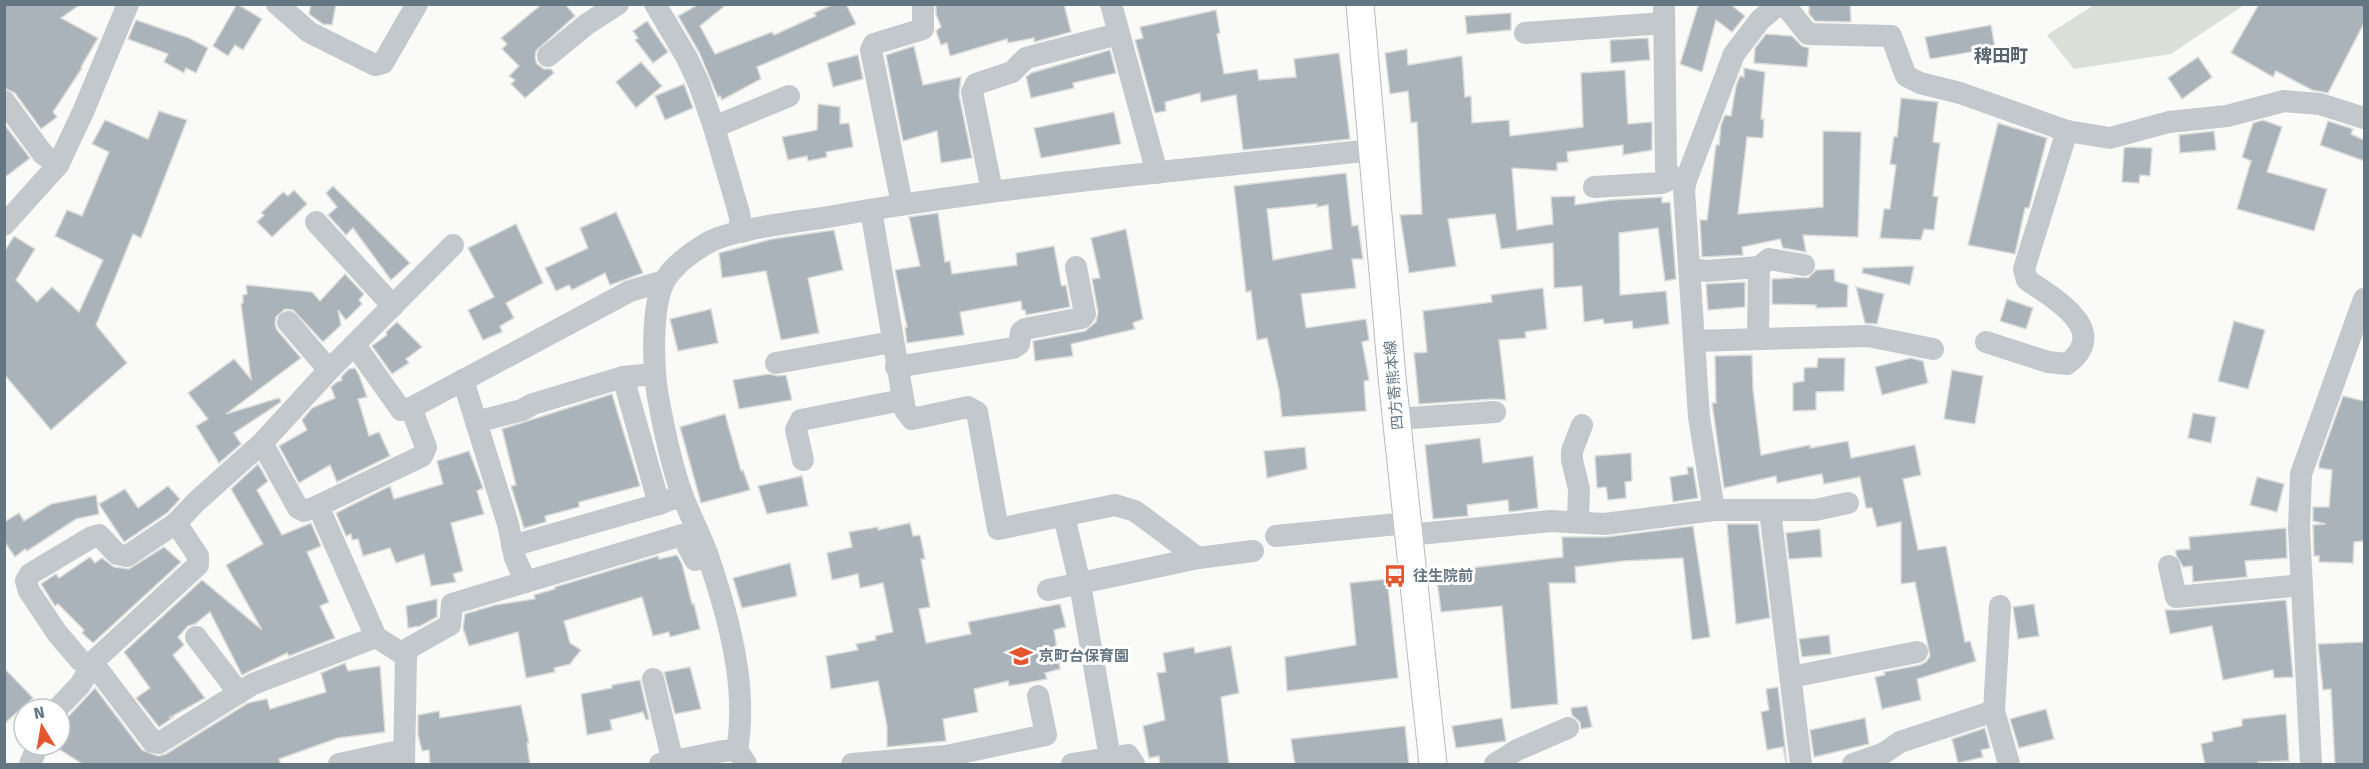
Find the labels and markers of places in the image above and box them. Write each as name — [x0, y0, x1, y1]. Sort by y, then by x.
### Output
bus stop icon: 往生院前 — [1382, 563, 1408, 589]
place label: 往生院前 — [1413, 567, 1473, 585]
school or university icon: 京町台保育園 — [1008, 643, 1034, 669]
place label: 京町台保育園 — [1039, 647, 1129, 665]

